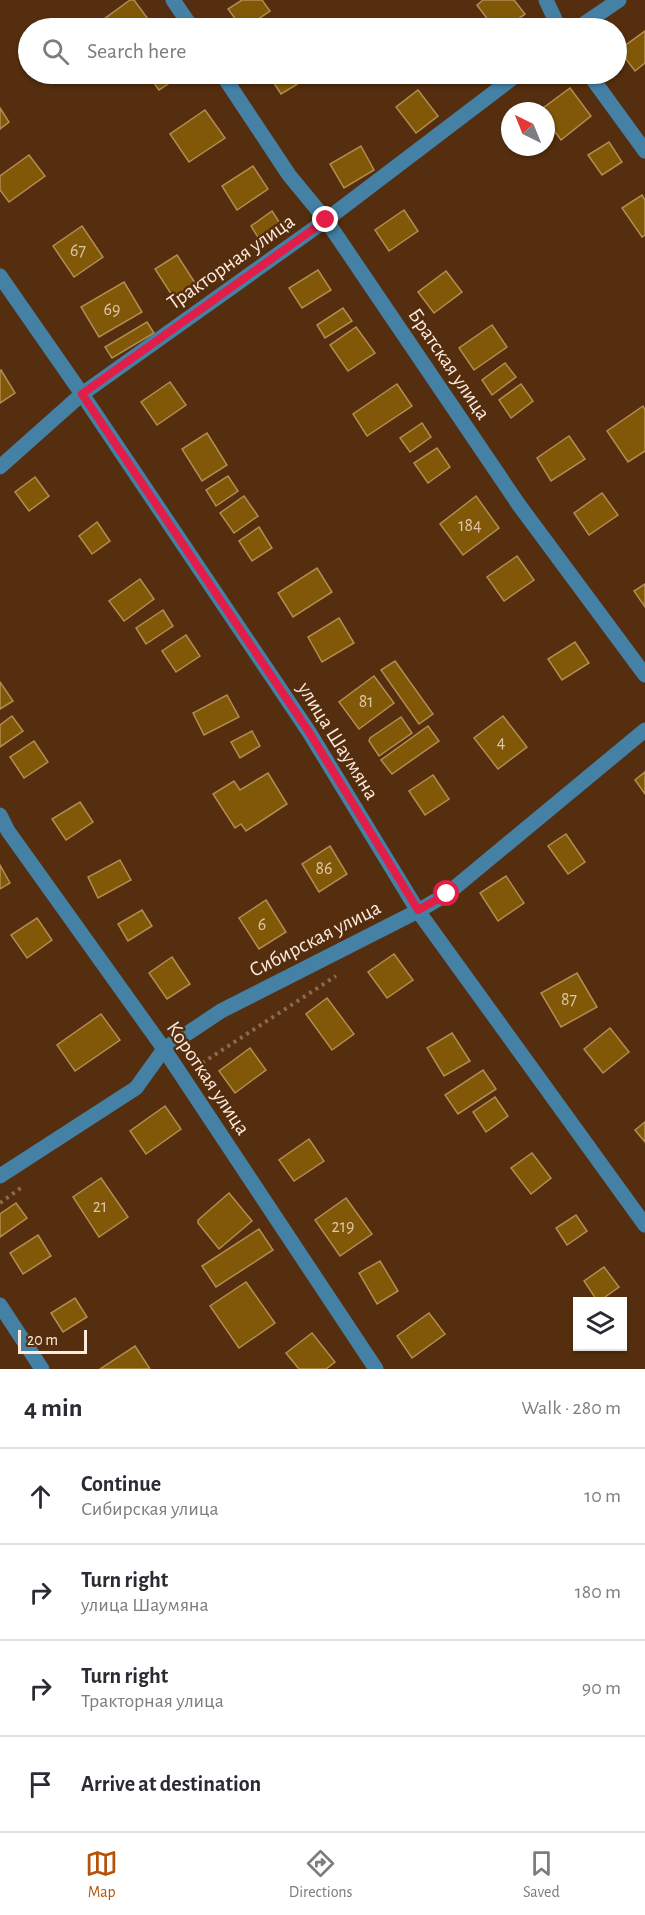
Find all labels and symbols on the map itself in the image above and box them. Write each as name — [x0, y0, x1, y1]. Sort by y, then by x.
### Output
north arrow — [501, 102, 555, 156]
route end — [312, 206, 338, 232]
street label: Тракторная улица — [164, 210, 299, 314]
house number: 67 — [70, 242, 86, 260]
house number: 69 — [104, 301, 120, 319]
street label: Братская улица — [404, 304, 494, 424]
house number: 184 — [458, 517, 482, 535]
street label: улица Шаумяна — [293, 678, 383, 804]
house number: 81 — [359, 693, 373, 711]
house number: 4 — [497, 734, 506, 752]
house number: 86 — [316, 860, 333, 878]
route start — [433, 880, 459, 906]
street label: Сибирская улица — [246, 897, 384, 981]
house number: 6 — [258, 916, 266, 934]
house number: 87 — [561, 991, 577, 1009]
street label: Короткая улица — [162, 1017, 254, 1139]
house number: 21 — [93, 1198, 107, 1216]
house number: 219 — [332, 1218, 354, 1236]
scale bar — [18, 1327, 87, 1354]

